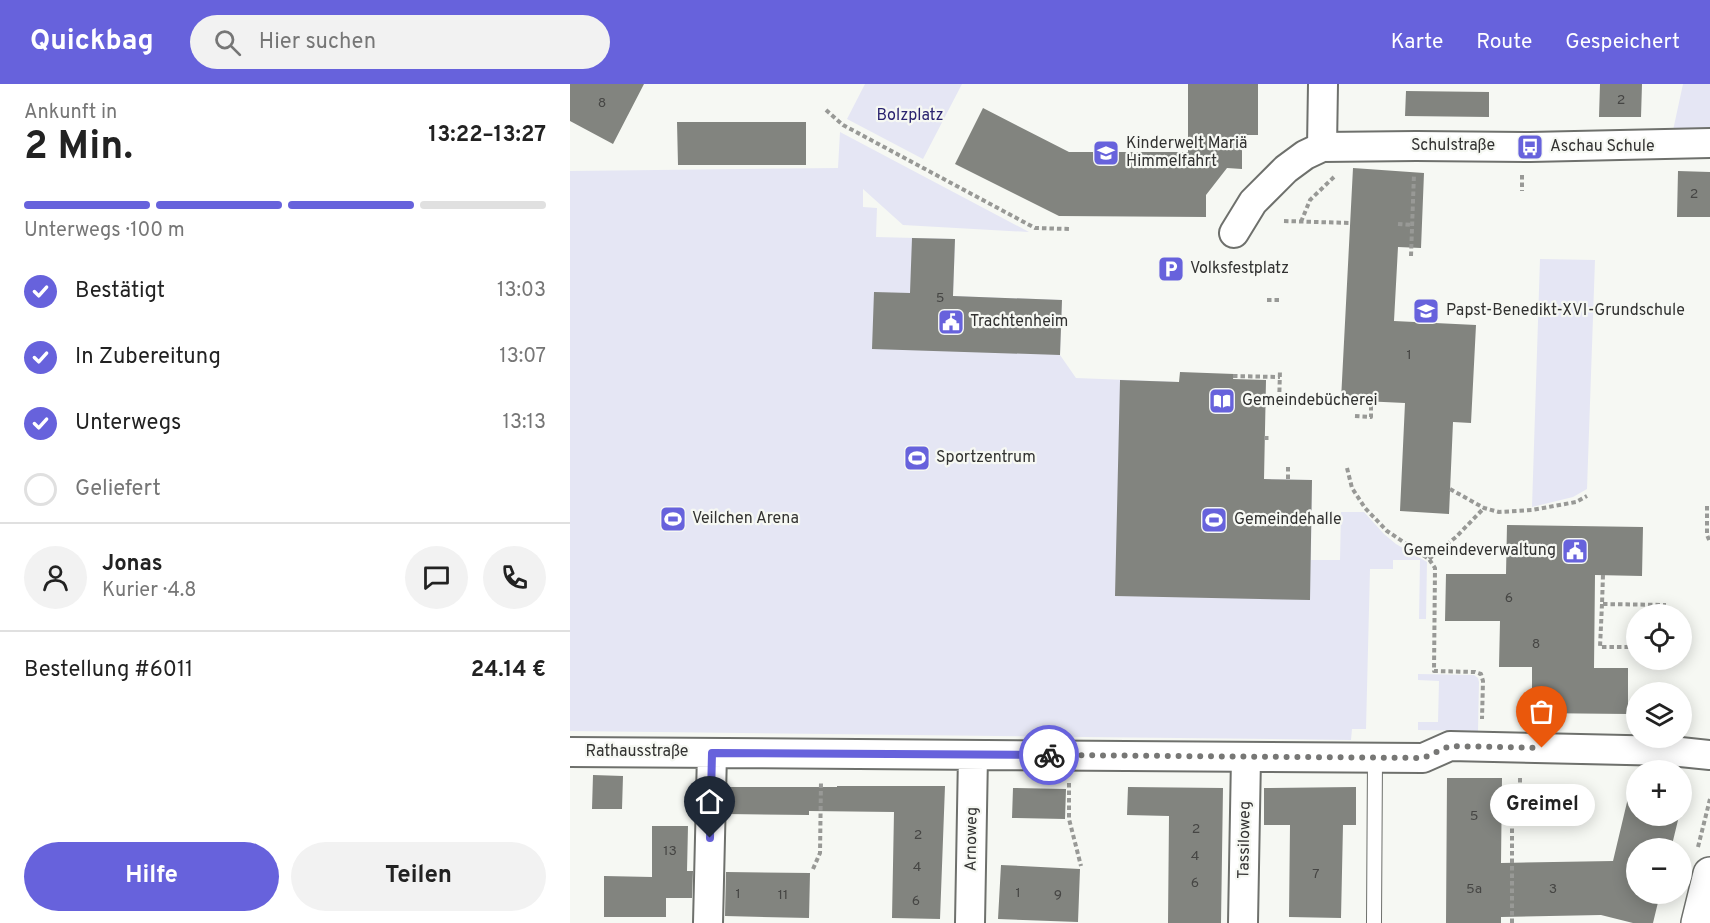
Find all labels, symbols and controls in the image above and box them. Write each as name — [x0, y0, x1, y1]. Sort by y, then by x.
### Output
search box — [190, 15, 610, 69]
text: Quickbag — [30, 24, 154, 60]
icon: search — [211, 26, 244, 59]
text: Hier suchen — [259, 29, 376, 56]
text: Karte — [1391, 29, 1443, 56]
text: Route — [1476, 29, 1532, 56]
text: Gespeichert — [1565, 29, 1680, 56]
house number: 2 — [1617, 92, 1625, 109]
house number: 8 — [598, 95, 606, 112]
text: Ankunft in — [24, 100, 117, 126]
park label: Bolzplatz — [876, 106, 944, 126]
text: 13:22–13:27 — [428, 122, 546, 149]
text: 2 Min. — [24, 124, 133, 173]
bus stop icon: Aschau Schule — [1515, 132, 1545, 162]
place label: Kinderwelt Mariä Himmelfahrt — [1126, 134, 1247, 172]
street label: Schulstraße — [1411, 136, 1495, 156]
place label: Aschau Schule — [1550, 137, 1655, 157]
school or university icon: Kinderwelt Mariä Himmelfahrt — [1091, 138, 1121, 168]
house number: 2 — [1690, 186, 1698, 203]
text: Unterwegs · 100 m — [24, 218, 185, 244]
parking icon: Volksfestplatz — [1156, 254, 1186, 284]
place label: Volksfestplatz — [1190, 259, 1289, 279]
icon: check — [24, 275, 57, 308]
text: Bestätigt — [75, 278, 165, 305]
text: 13:03 — [497, 278, 546, 304]
house number: 5 — [936, 290, 944, 307]
school or university icon: Papst-Benedikt-XVI-Grundschule — [1411, 296, 1441, 326]
place label: Papst-Benedikt-XVI-Grundschule — [1446, 301, 1685, 321]
public building icon: Trachtenheim — [936, 307, 966, 337]
place label: Trachtenheim — [970, 312, 1068, 332]
icon: check — [24, 341, 57, 374]
text: In Zubereitung — [75, 344, 221, 371]
text: 13:07 — [499, 344, 546, 370]
house number: 1 — [1406, 347, 1412, 364]
library icon: Gemeindebücherei — [1207, 386, 1237, 416]
place label: Gemeindebücherei — [1242, 391, 1378, 411]
icon: check — [24, 407, 57, 440]
text: Unterwegs — [75, 410, 181, 437]
text: 13:13 — [503, 410, 546, 436]
sports icon: Sportzentrum — [902, 443, 932, 473]
place label: Sportzentrum — [936, 448, 1036, 468]
text: Geliefert — [75, 476, 161, 503]
sports icon: Veilchen Arena — [658, 504, 688, 534]
sports icon: Gemeindehalle — [1199, 505, 1229, 535]
place label: Veilchen Arena — [692, 509, 799, 529]
place label: Gemeindehalle — [1234, 510, 1342, 530]
public building icon: Gemeindeverwaltung — [1560, 536, 1590, 566]
place label: Gemeindeverwaltung — [1403, 541, 1556, 561]
button: person — [24, 546, 87, 609]
button: chat — [405, 546, 468, 609]
button: phone — [483, 546, 546, 609]
text: Jonas — [102, 551, 163, 578]
text: Kurier · 4.8 — [102, 578, 197, 604]
house number: 6 — [1505, 590, 1513, 607]
map controls — [1626, 604, 1692, 904]
button: locate — [1626, 604, 1692, 670]
house number: 8 — [1532, 636, 1540, 653]
text: Bestellung #6011 — [24, 657, 193, 684]
text: 24.14 € — [471, 657, 546, 684]
button: layers — [1626, 682, 1692, 748]
pin — [1516, 686, 1567, 748]
icon: bag — [1525, 695, 1558, 728]
courier — [1019, 725, 1079, 785]
icon: bike — [1033, 739, 1066, 772]
street label: Rathausstraße — [586, 742, 688, 762]
button: + — [1626, 760, 1692, 826]
pin — [684, 776, 735, 838]
callout: Greimel — [1490, 784, 1594, 826]
icon: home — [693, 785, 726, 818]
text: Greimel — [1506, 792, 1579, 818]
street label: Tassiloweg — [1234, 801, 1256, 879]
street label: Arnoweg — [961, 807, 983, 871]
house number: 5 — [1470, 808, 1478, 825]
house number: 2 — [1192, 821, 1200, 838]
house number: 2 — [914, 827, 922, 844]
button: − — [1626, 838, 1692, 904]
button: Hilfe — [24, 842, 279, 911]
button: Teilen — [291, 842, 546, 911]
house number: 13 — [663, 843, 677, 860]
house number: 4 — [1191, 848, 1199, 865]
house number: 4 — [913, 859, 921, 876]
house number: 7 — [1312, 866, 1320, 883]
house number: 6 — [1191, 875, 1199, 892]
house number: 5a — [1466, 881, 1482, 898]
house number: 3 — [1549, 881, 1557, 898]
house number: 1 — [1015, 885, 1021, 902]
house number: 1 — [735, 886, 741, 903]
house number: 11 — [778, 887, 788, 904]
house number: 9 — [1054, 887, 1062, 904]
house number: 6 — [912, 893, 920, 910]

